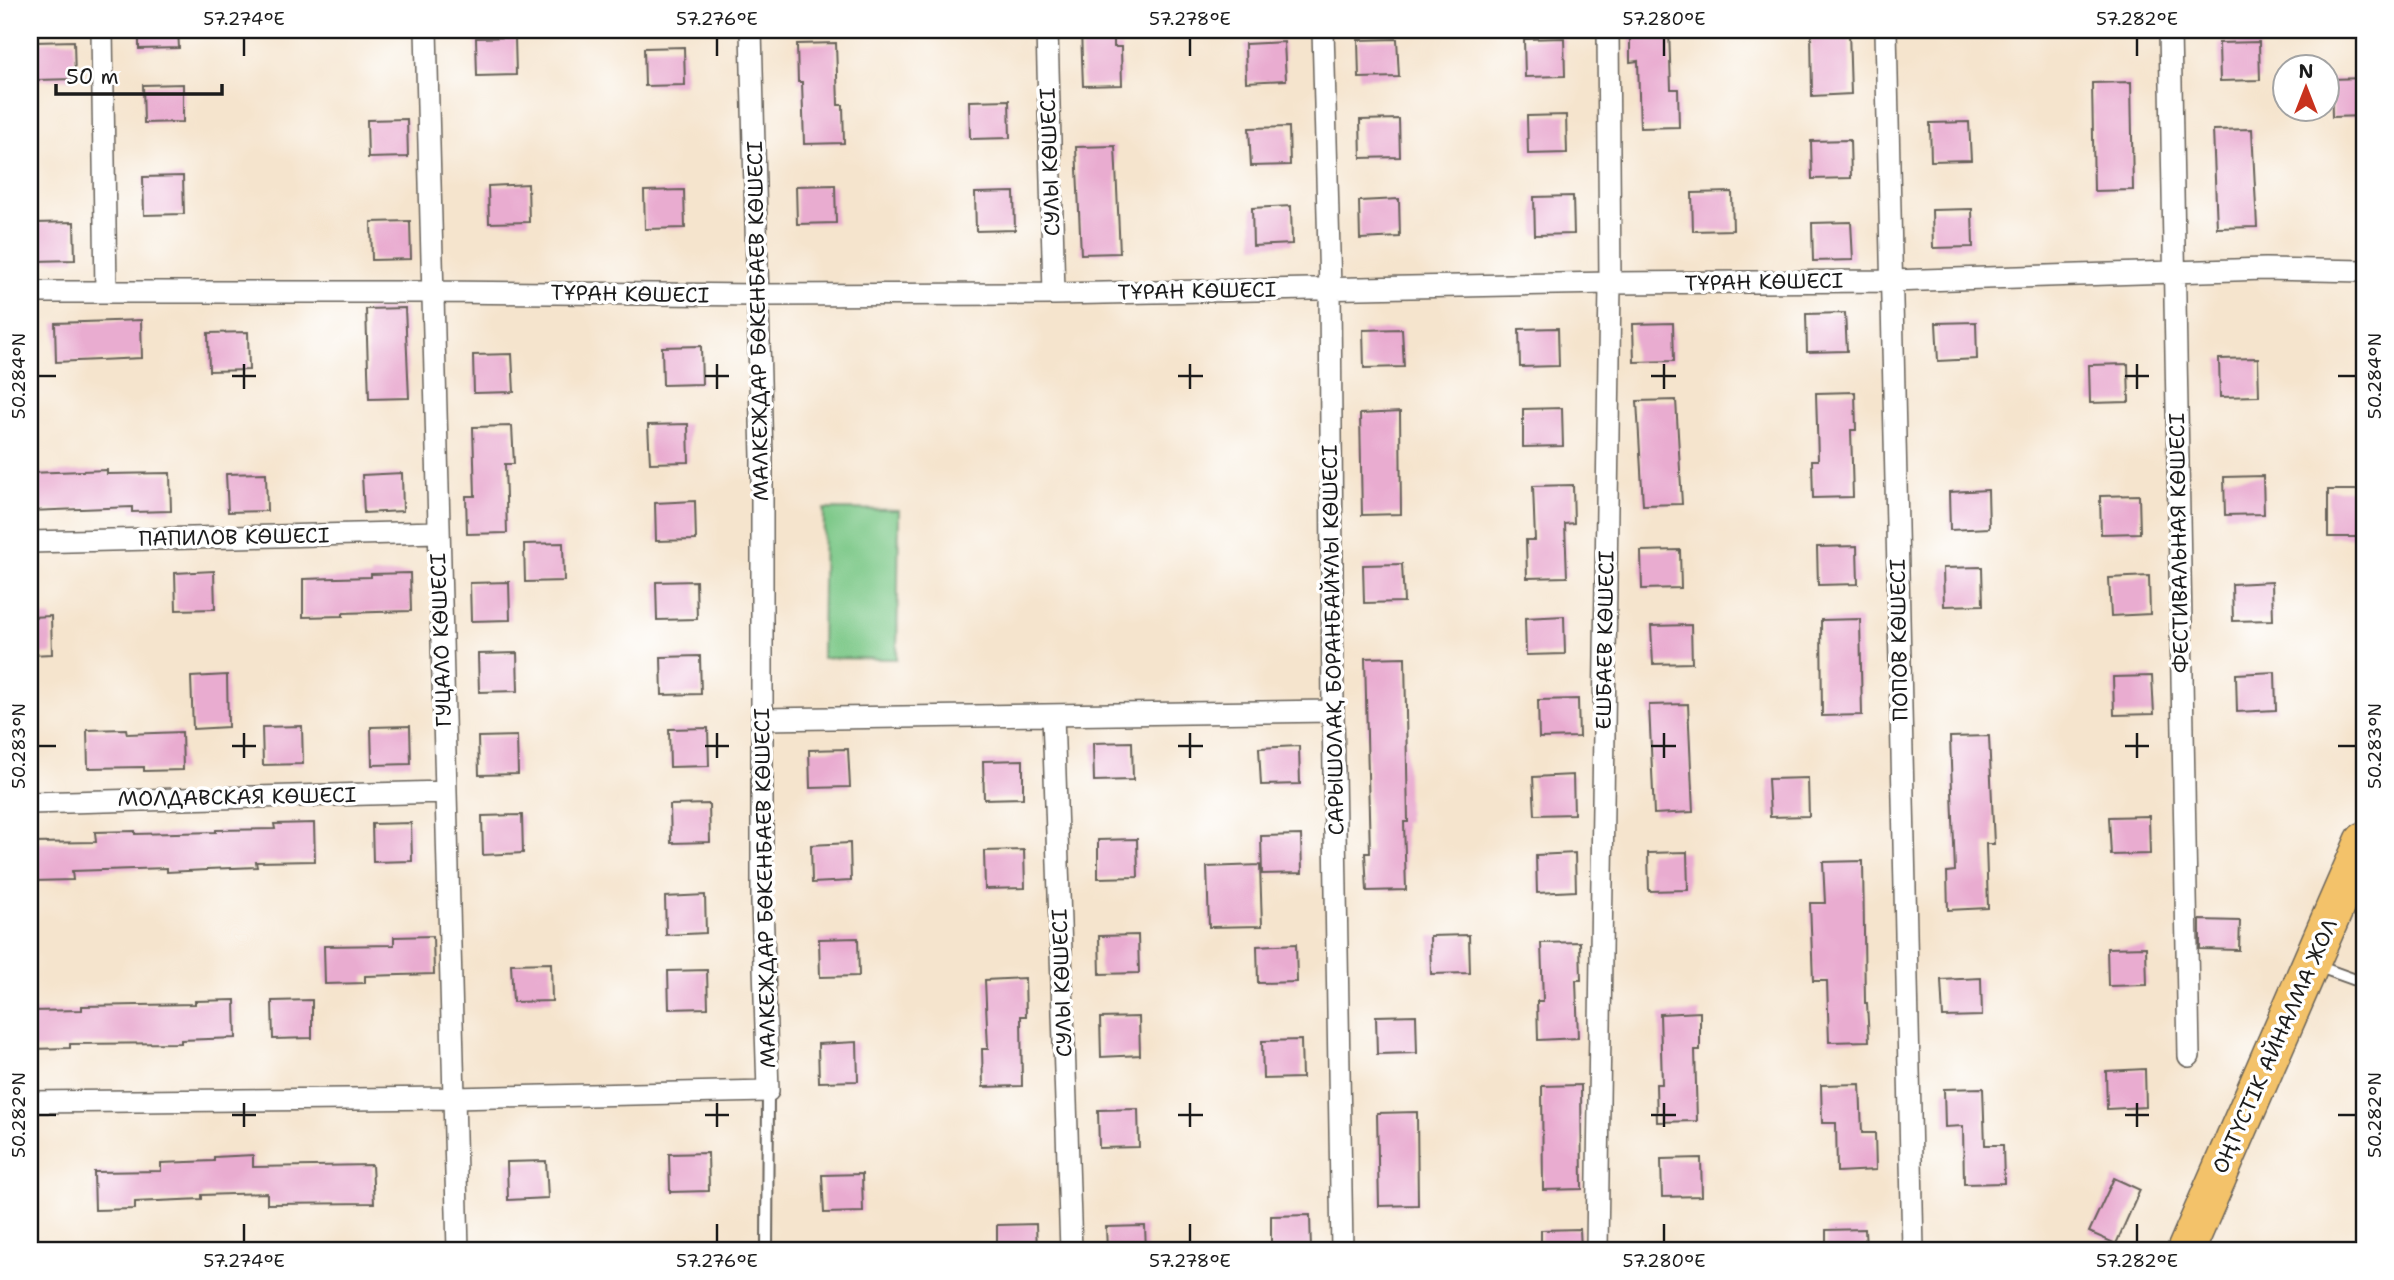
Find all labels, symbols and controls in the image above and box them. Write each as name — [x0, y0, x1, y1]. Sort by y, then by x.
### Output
text: 57.274°E — [203, 7, 285, 31]
text: 57.276°E — [676, 7, 758, 31]
text: 57.278°E — [1149, 7, 1231, 31]
text: 57.280°E — [1623, 7, 1705, 31]
text: 57.282°E — [2096, 7, 2178, 31]
scale bar — [56, 52, 222, 96]
north arrow — [2272, 52, 2342, 122]
text: N — [2298, 59, 2314, 84]
text: 50 m — [66, 63, 119, 91]
street label: СУЛЫ КӨШЕСІ — [1033, 87, 1067, 237]
street label: МАЛКЕЖДАР БӨКЕНБАЕВ КӨШЕСІ — [741, 141, 775, 501]
street label: ТҰРАН КӨШЕСІ — [1684, 267, 1844, 297]
street label: ТҰРАН КӨШЕСІ — [1117, 276, 1277, 306]
street label: ТҰРАН КӨШЕСІ — [550, 279, 710, 309]
text: 50.284°N — [7, 333, 31, 419]
text: 50.284°N — [2363, 333, 2387, 419]
street label: ФЕСТИВАЛЬНАЯ КӨШЕСІ — [2163, 413, 2195, 673]
street label: САРЫШОЛАҚ БОРАНБАЙҰЛЫ КӨШЕСІ — [1316, 444, 1350, 836]
street label: ПАПИЛОВ КӨШЕСІ — [138, 521, 330, 553]
street label: ЕШБАЕВ КӨШЕСІ — [1589, 550, 1621, 730]
street label: ГУЦАЛО КӨШЕСІ — [424, 552, 458, 728]
street label: ПОПОВ КӨШЕСІ — [1884, 559, 1914, 721]
text: 50.283°N — [7, 703, 31, 789]
text: 50.283°N — [2363, 703, 2387, 789]
street label: МАЛКЕЖДАР БӨКЕНБАЕВ КӨШЕСІ — [748, 708, 782, 1068]
street label: МОЛДАВСКАЯ КӨШЕСІ — [117, 781, 357, 813]
street label: СУЛЫ КӨШЕСІ — [1045, 908, 1079, 1058]
street label: ОҢТҮСТІК АЙНАЛМА ЖОЛ — [2206, 914, 2344, 1178]
text: 50.282°N — [7, 1072, 31, 1158]
text: 50.282°N — [2363, 1072, 2387, 1158]
text: 57.274°E — [203, 1249, 285, 1273]
text: 57.276°E — [676, 1249, 758, 1273]
text: 57.278°E — [1149, 1249, 1231, 1273]
text: 57.280°E — [1623, 1249, 1705, 1273]
text: 57.282°E — [2096, 1249, 2178, 1273]

